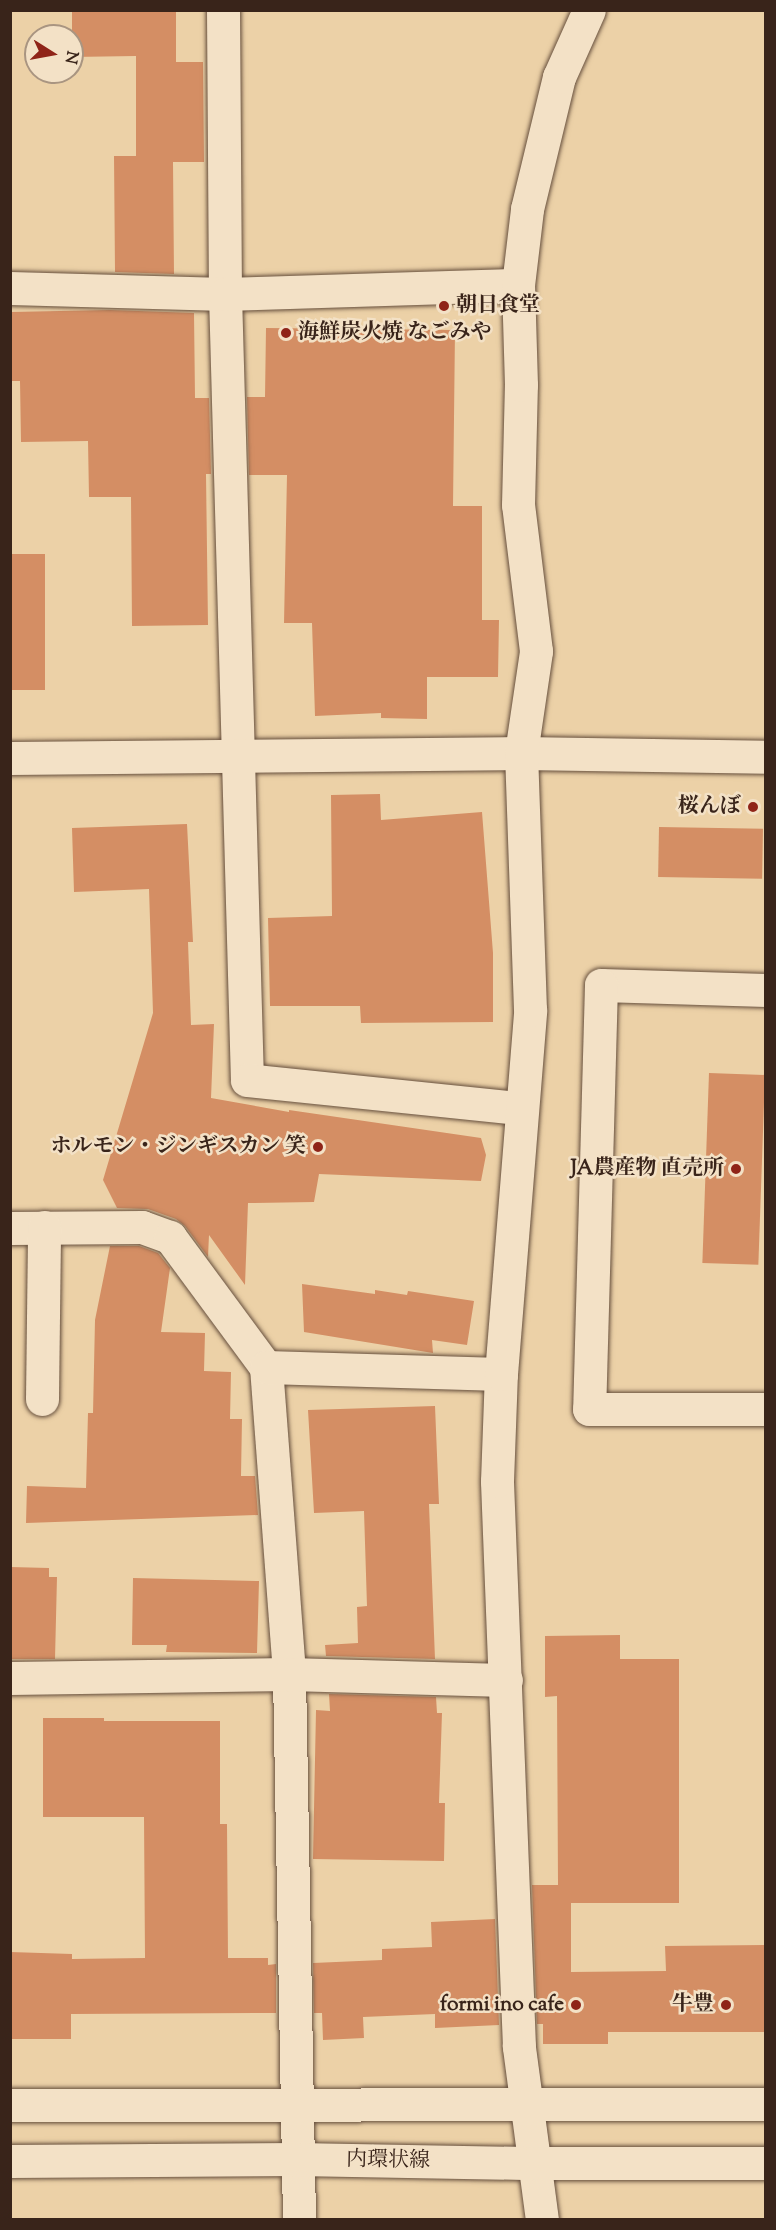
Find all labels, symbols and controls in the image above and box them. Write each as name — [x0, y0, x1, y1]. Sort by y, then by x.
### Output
north arrow — [24, 24, 84, 84]
text: N — [58, 49, 83, 66]
place label: 朝日食堂 — [456, 293, 540, 319]
marker: 朝日食堂 — [437, 299, 451, 313]
place label: 海鮮炭火焼 なごみや — [298, 320, 491, 346]
marker: 海鮮炭火焼 なごみや — [279, 326, 293, 340]
place label: 桜んぼ — [678, 794, 741, 820]
marker: 桜んぼ — [746, 800, 760, 814]
place label: ホルモン・ジンギスカン 笑 — [50, 1134, 306, 1160]
marker: ホルモン・ジンギスカン 笑 — [311, 1140, 325, 1154]
place label: JA農産物 直売所 — [570, 1156, 724, 1182]
marker: JA農産物 直売所 — [729, 1162, 743, 1176]
place label: formi ino cafe — [440, 1992, 564, 2018]
place label: 牛豊 — [672, 1992, 714, 2018]
marker: formi ino cafe — [569, 1998, 583, 2012]
marker: 牛豊 — [719, 1998, 733, 2012]
street label: 内環状線 — [346, 2148, 430, 2174]

